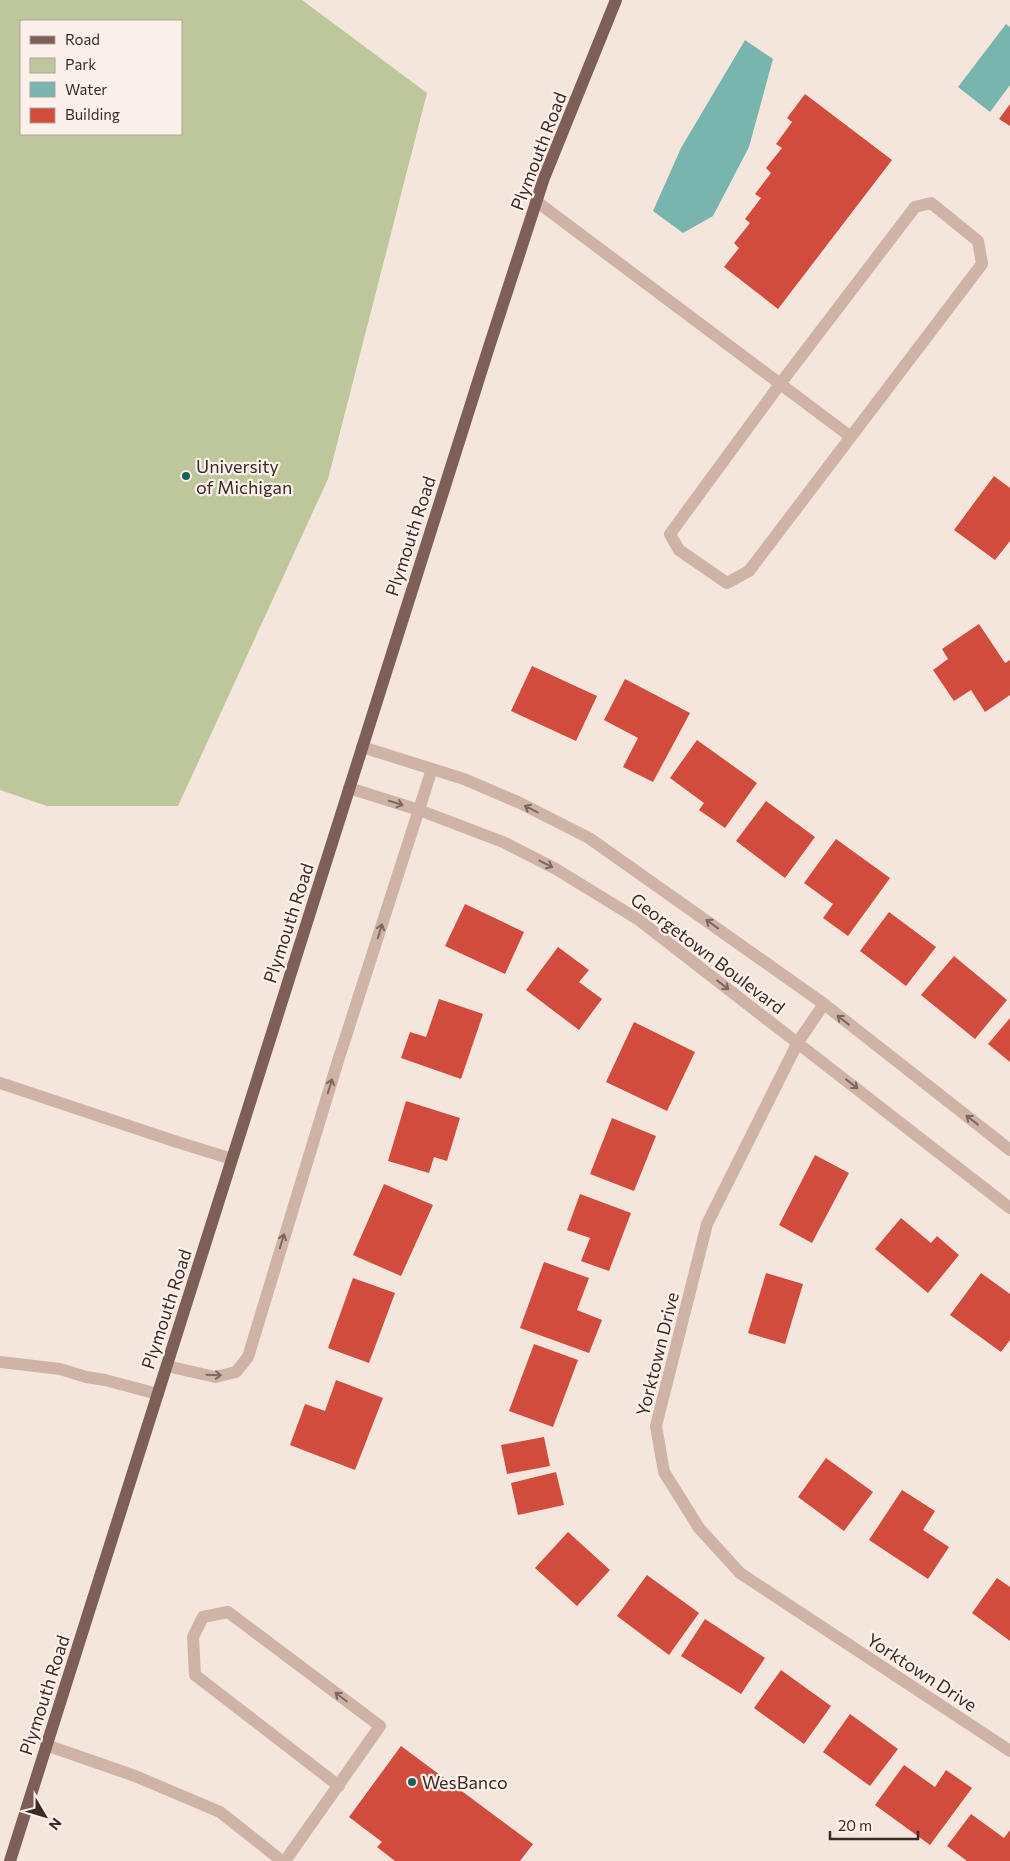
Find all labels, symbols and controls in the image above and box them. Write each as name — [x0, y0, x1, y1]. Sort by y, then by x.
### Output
legend — [20, 20, 182, 135]
text: Road — [65, 30, 100, 48]
text: Park — [65, 55, 96, 73]
text: Water — [65, 80, 107, 98]
street label: Plymouth Road — [505, 89, 571, 213]
text: Building — [65, 105, 120, 123]
place label: University of Michigan — [196, 455, 292, 498]
marker: University of Michigan — [180, 470, 192, 482]
street label: Plymouth Road — [380, 473, 440, 599]
one-way arrow — [387, 798, 403, 808]
one-way arrow — [524, 804, 539, 813]
street label: Plymouth Road — [258, 860, 318, 986]
one-way arrow — [538, 860, 553, 869]
street label: Georgetown Boulevard — [627, 888, 789, 1018]
one-way arrow — [706, 919, 719, 930]
one-way arrow — [376, 924, 386, 940]
one-way arrow — [716, 979, 729, 990]
one-way arrow — [837, 1014, 850, 1025]
one-way arrow — [326, 1079, 335, 1094]
one-way arrow — [845, 1079, 858, 1090]
one-way arrow — [965, 1114, 978, 1125]
one-way arrow — [278, 1234, 287, 1250]
street label: Plymouth Road — [136, 1246, 196, 1372]
street label: Yorktown Drive — [631, 1290, 683, 1418]
one-way arrow — [205, 1370, 221, 1380]
street label: Yorktown Drive — [863, 1628, 981, 1716]
street label: Plymouth Road — [14, 1632, 74, 1758]
one-way arrow — [335, 1691, 348, 1702]
place label: WesBanco — [422, 1771, 508, 1793]
marker: WesBanco — [406, 1776, 418, 1788]
north arrow — [20, 1791, 70, 1841]
scale bar — [830, 1808, 918, 1840]
text: N — [46, 1815, 66, 1834]
text: 20 m — [838, 1816, 872, 1834]

